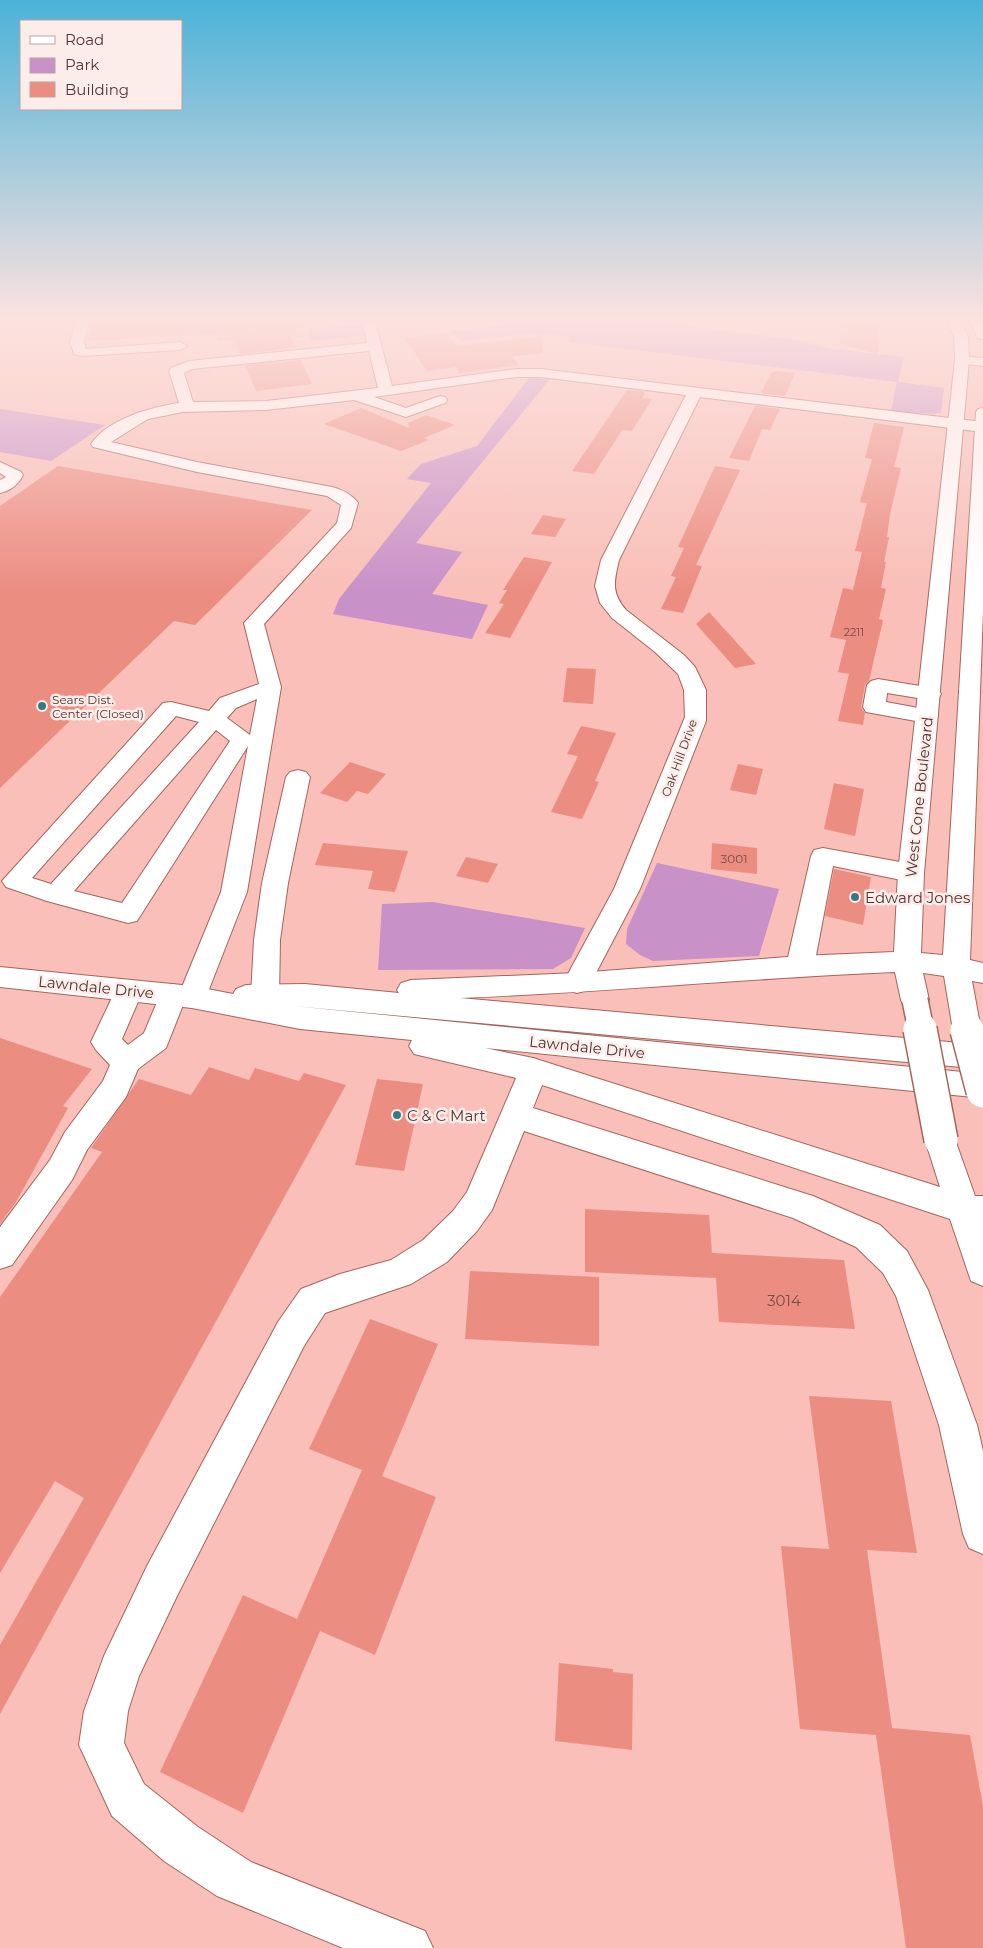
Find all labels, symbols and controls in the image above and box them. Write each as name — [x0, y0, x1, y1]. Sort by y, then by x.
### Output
legend — [20, 20, 182, 110]
text: Road — [65, 30, 104, 49]
text: Park — [65, 55, 99, 74]
text: Building — [65, 80, 129, 99]
house number: 2211 — [844, 625, 864, 639]
place label: Sears Dist. Center (Closed) — [52, 692, 144, 721]
marker: Sears Dist. Center (Closed) — [36, 700, 48, 712]
street label: West Cone Boulevard — [901, 716, 937, 878]
street label: Oak Hill Drive — [658, 717, 700, 799]
house number: 3001 — [721, 851, 748, 866]
place label: Edward Jones — [865, 888, 970, 907]
marker: Edward Jones — [849, 891, 861, 903]
street label: Lawndale Drive — [37, 971, 155, 1003]
street label: Lawndale Drive — [528, 1031, 646, 1063]
place label: C & C Mart — [407, 1106, 486, 1125]
marker: C & C Mart — [391, 1109, 403, 1121]
house number: 3014 — [767, 1291, 801, 1310]

